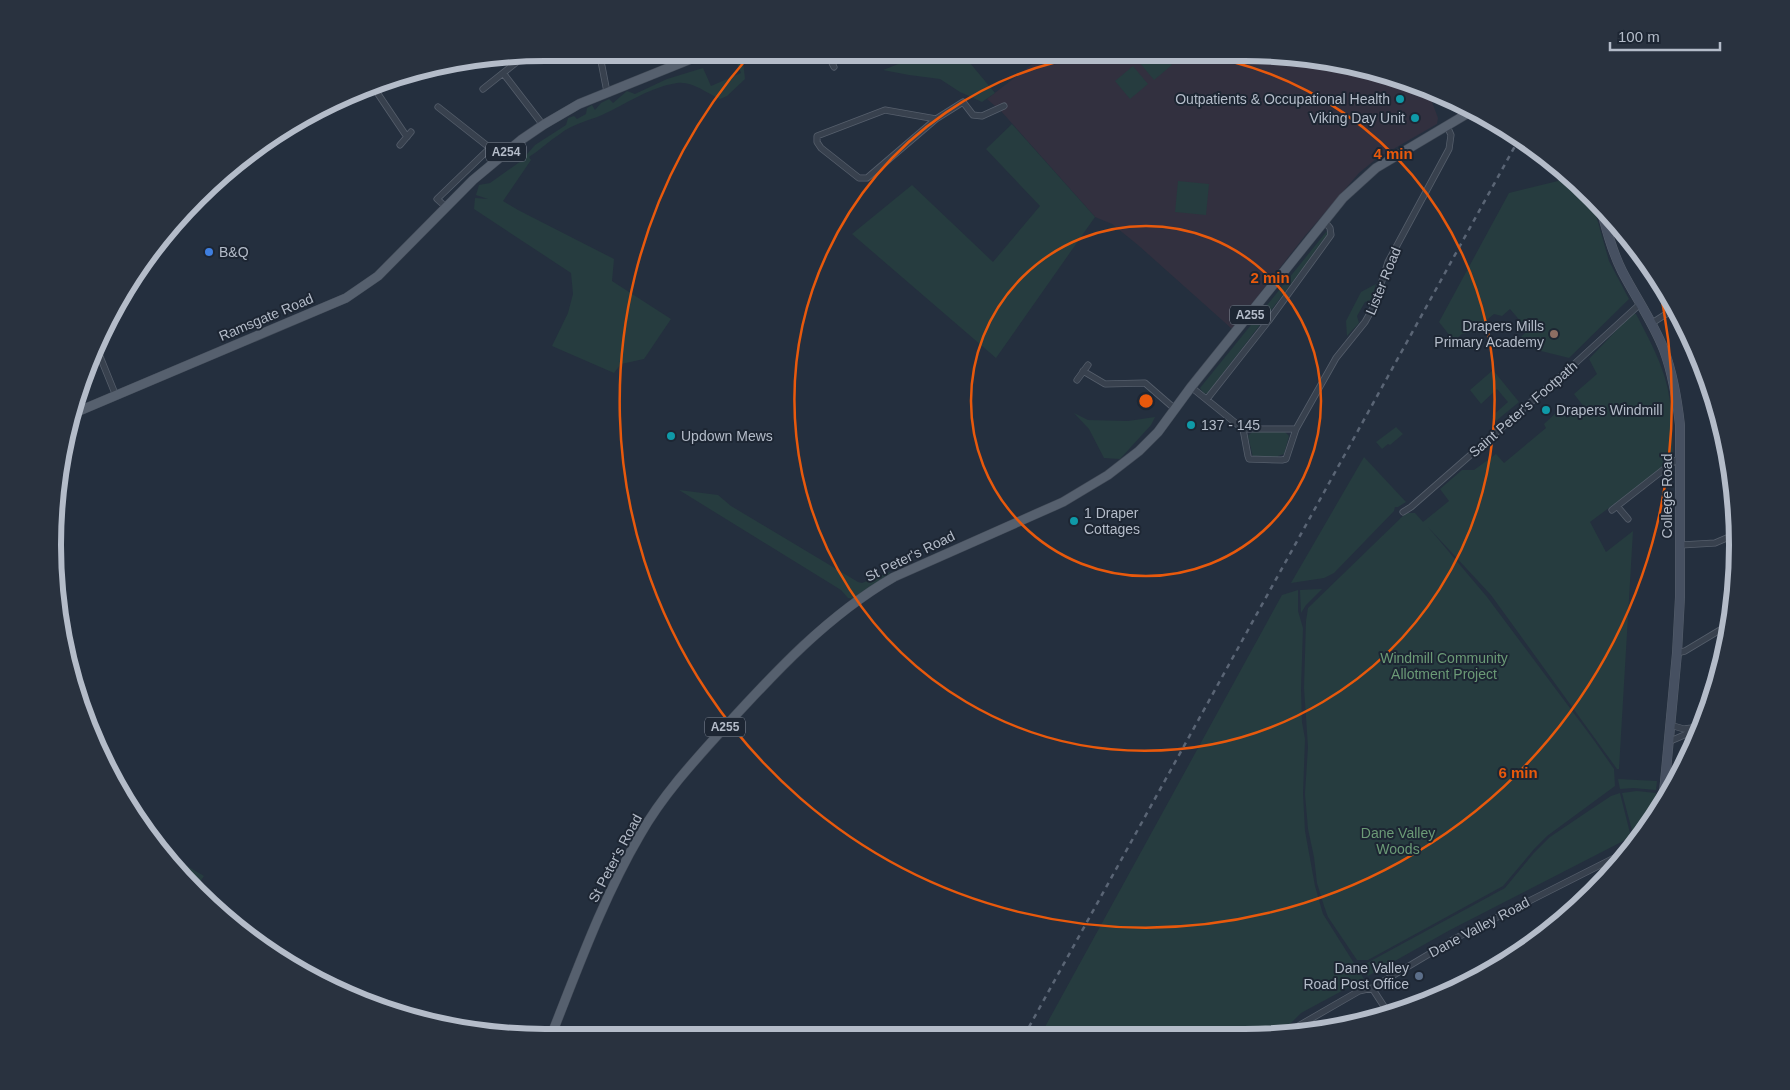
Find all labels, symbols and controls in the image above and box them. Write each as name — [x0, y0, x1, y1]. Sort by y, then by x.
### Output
scale bar — [1610, 20, 1720, 52]
text: 100 m — [1618, 28, 1660, 45]
place label: Outpatients & Occupational Health — [1175, 91, 1390, 107]
marker: Outpatients & Occupational Health — [1394, 93, 1406, 105]
place label: Viking Day Unit — [1310, 110, 1405, 126]
marker: Viking Day Unit — [1409, 112, 1421, 124]
road number: A254 — [486, 142, 526, 162]
text: 4 min — [1373, 145, 1413, 162]
place label: B&Q — [219, 244, 249, 260]
street label: Lister Road — [1362, 245, 1404, 317]
marker: B&Q — [203, 246, 215, 258]
text: 2 min — [1250, 269, 1290, 286]
street label: Ramsgate Road — [216, 290, 316, 344]
road number: A255 — [1230, 306, 1270, 324]
place label: Drapers Mills Primary Academy — [1434, 318, 1544, 350]
marker: Drapers Mills Primary Academy — [1548, 328, 1560, 340]
street label: Saint Peter's Footpath — [1466, 358, 1580, 460]
centre of rings — [1137, 392, 1155, 410]
place label: Drapers Windmill — [1556, 402, 1663, 418]
marker: Drapers Windmill — [1540, 404, 1552, 416]
place label: 137 - 145 — [1201, 417, 1260, 433]
marker: 137 - 145 — [1185, 419, 1197, 431]
place label: Updown Mews — [681, 428, 773, 444]
marker: Updown Mews — [665, 430, 677, 442]
street label: College Road — [1659, 454, 1675, 538]
place label: 1 Draper Cottages — [1084, 505, 1140, 537]
marker: 1 Draper Cottages — [1068, 515, 1080, 527]
street label: St Peter's Road — [863, 527, 957, 585]
park label: Windmill Community Allotment Project — [1380, 650, 1508, 682]
road number: A255 — [705, 718, 745, 736]
text: 6 min — [1498, 764, 1538, 781]
street label: St Peter's Road — [585, 811, 645, 905]
park label: Dane Valley Woods — [1361, 825, 1435, 857]
street label: Dane Valley Road — [1426, 894, 1532, 960]
place label: Dane Valley Road Post Office — [1303, 960, 1409, 992]
marker: Dane Valley Road Post Office — [1413, 970, 1425, 982]

